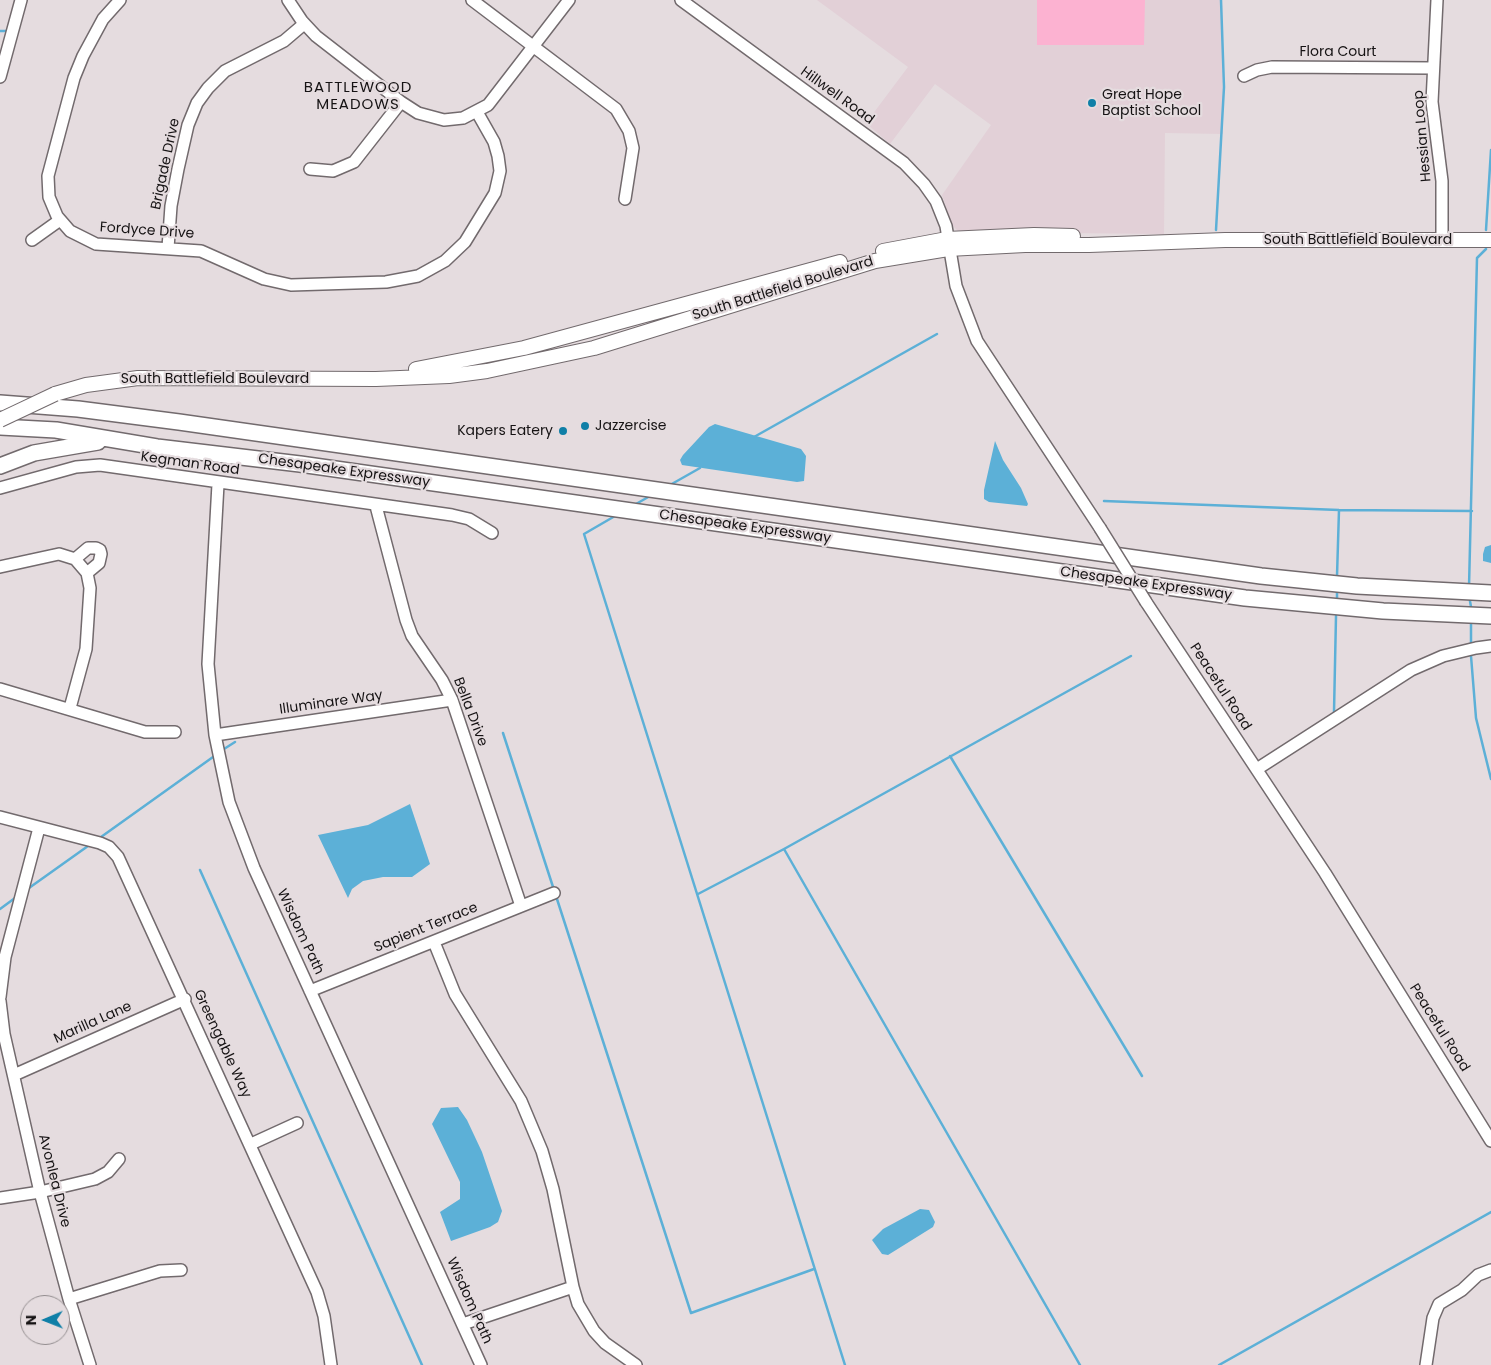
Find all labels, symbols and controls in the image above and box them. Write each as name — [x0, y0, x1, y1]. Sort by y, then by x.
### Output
street label: Flora Court — [1300, 44, 1376, 60]
street label: Hillwell Road — [797, 64, 877, 128]
district label: BATTLEWOOD MEADOWS — [302, 79, 414, 114]
place label: Great Hope Baptist School — [1102, 87, 1201, 120]
street label: Hessian Loop — [1411, 89, 1435, 183]
marker: Great Hope Baptist School — [1086, 97, 1098, 109]
street label: Brigade Drive — [148, 117, 184, 211]
street label: Fordyce Drive — [99, 219, 195, 243]
street label: South Battlefield Boulevard — [1264, 232, 1452, 248]
street label: South Battlefield Boulevard — [691, 253, 875, 325]
street label: South Battlefield Boulevard — [121, 371, 309, 387]
place label: Jazzercise — [595, 418, 666, 434]
marker: Jazzercise — [579, 420, 591, 432]
place label: Kapers Eatery — [457, 423, 553, 439]
marker: Kapers Eatery — [557, 425, 569, 437]
street label: Kegman Road — [140, 449, 240, 479]
street label: Chesapeake Expressway — [257, 451, 431, 491]
street label: Chesapeake Expressway — [658, 507, 832, 547]
street label: Chesapeake Expressway — [1059, 564, 1233, 604]
street label: Peaceful Road — [1186, 640, 1254, 734]
street label: Bella Drive — [449, 675, 491, 749]
street label: Illuminare Way — [278, 687, 384, 719]
street label: Wisdom Path — [273, 886, 327, 978]
street label: Sapient Terrace — [372, 900, 480, 956]
street label: Peaceful Road — [1405, 981, 1473, 1075]
street label: Greengable Way — [190, 987, 254, 1101]
street label: Marilla Lane — [51, 998, 135, 1048]
street label: Avonlea Drive — [34, 1133, 74, 1229]
street label: Wisdom Path — [442, 1255, 496, 1347]
north arrow — [20, 1295, 70, 1345]
text: N — [21, 1315, 41, 1326]

